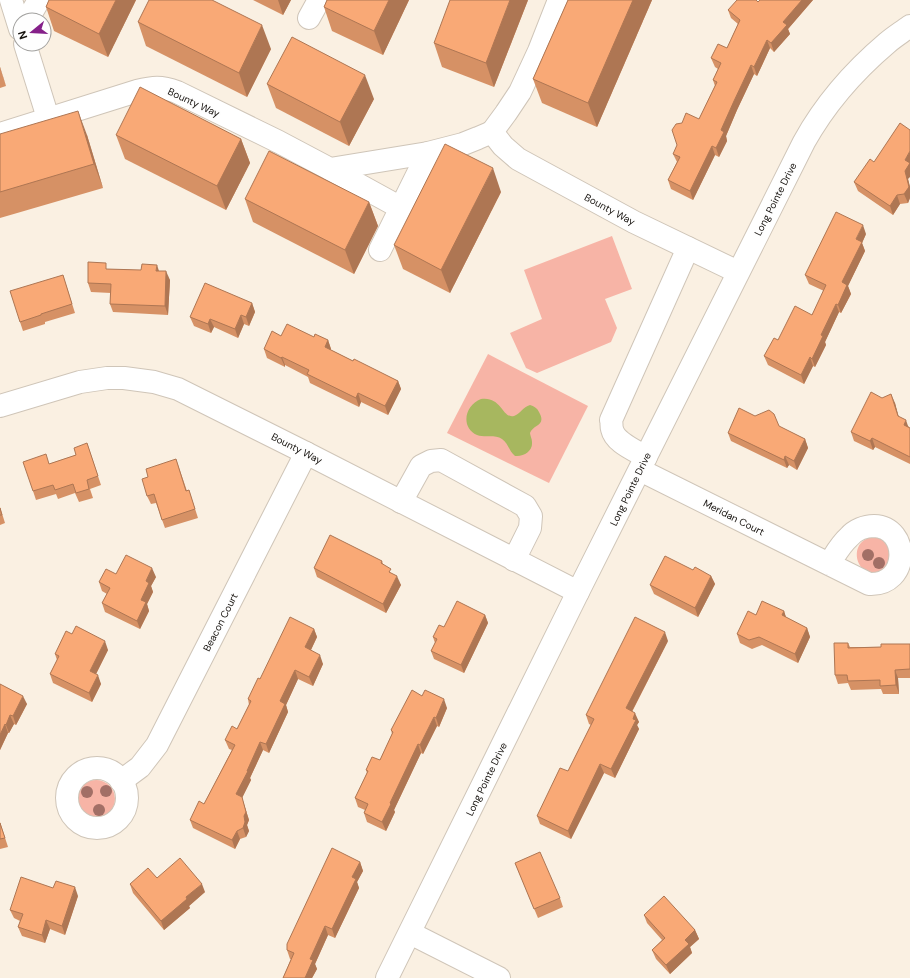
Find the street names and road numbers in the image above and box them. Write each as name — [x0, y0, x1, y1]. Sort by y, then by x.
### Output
street label: Bounty Way — [166, 85, 222, 120]
street label: Long Pointe Drive — [751, 160, 800, 238]
street label: Bounty Way — [582, 191, 638, 228]
street label: Bounty Way — [269, 430, 325, 467]
street label: Long Pointe Drive — [607, 450, 654, 528]
street label: Meridan Court — [701, 497, 767, 538]
street label: Beacon Court — [200, 591, 241, 654]
street label: Long Pointe Drive — [463, 740, 510, 818]

